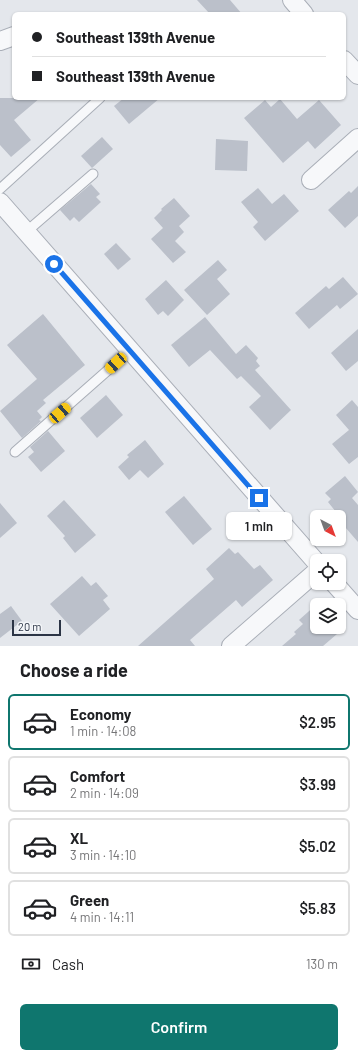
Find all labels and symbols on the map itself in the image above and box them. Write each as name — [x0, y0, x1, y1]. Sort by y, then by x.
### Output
route start — [45, 255, 63, 273]
car — [103, 351, 129, 375]
car — [47, 401, 73, 425]
route end — [250, 489, 268, 507]
north arrow — [310, 510, 346, 546]
callout: 1 min — [226, 512, 292, 540]
scale bar — [12, 618, 61, 637]

